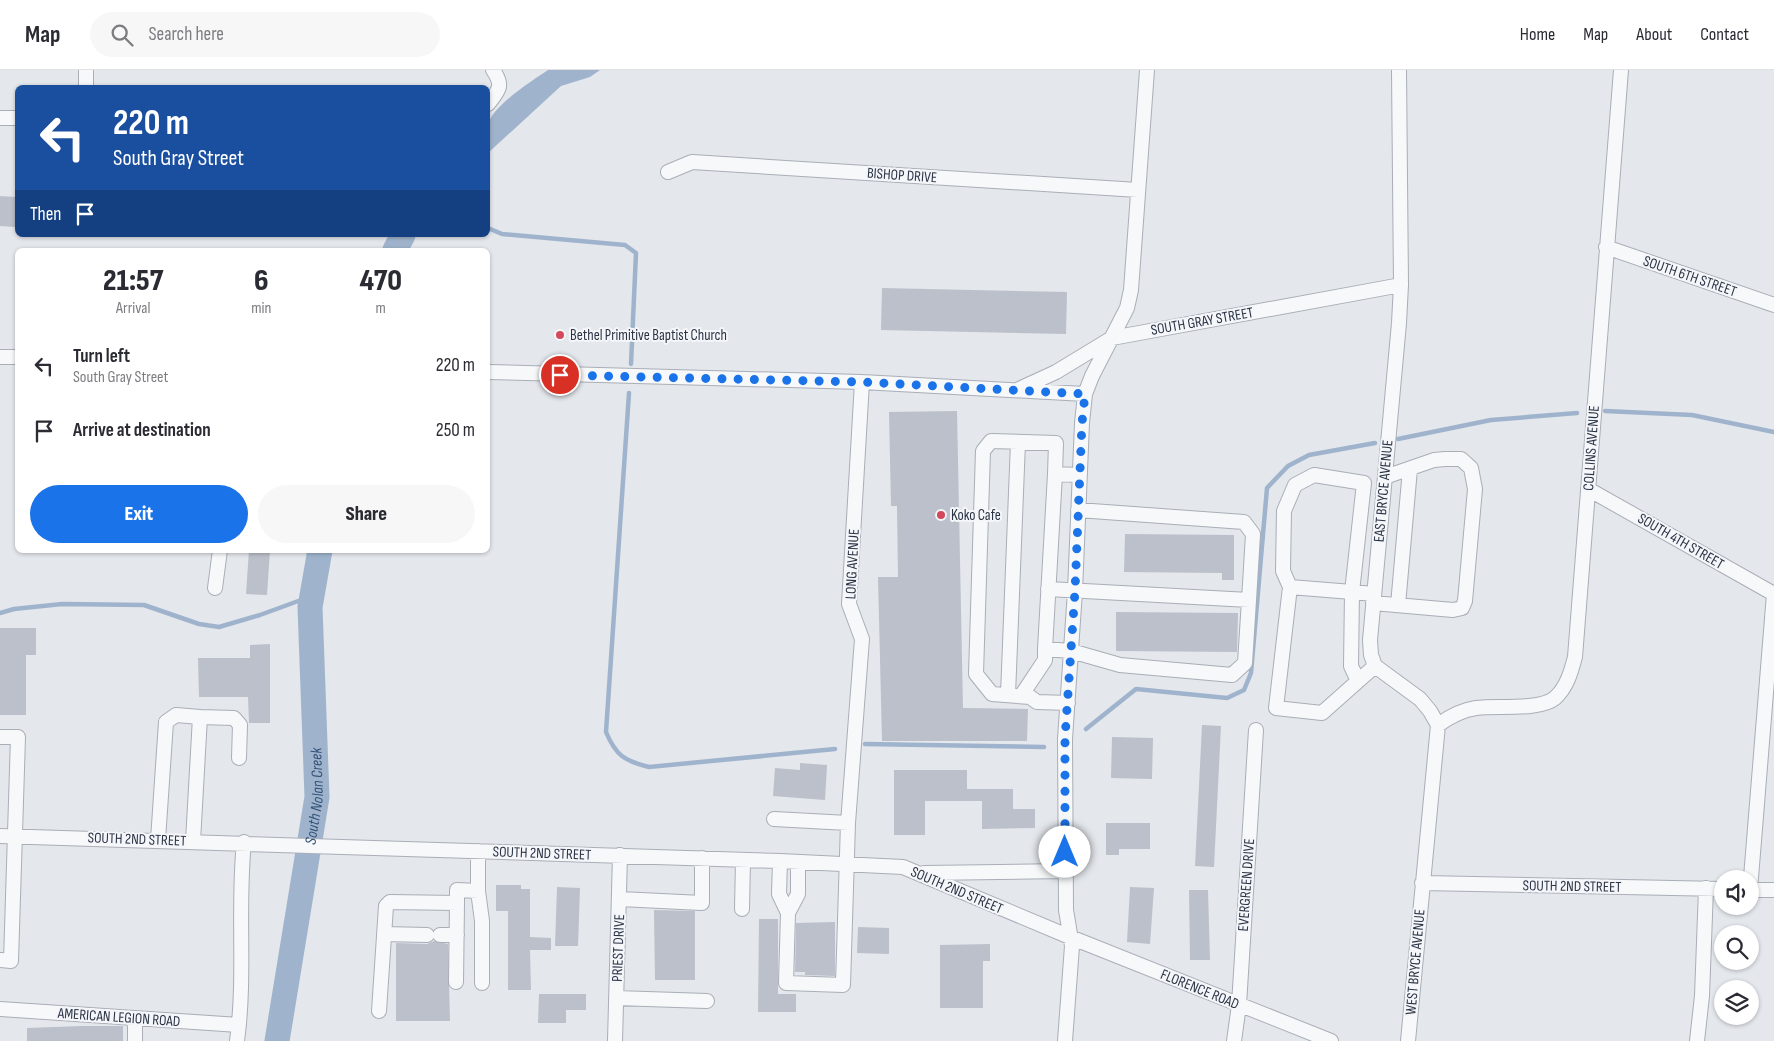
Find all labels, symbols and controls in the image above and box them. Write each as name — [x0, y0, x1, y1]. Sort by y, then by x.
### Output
search box — [90, 12, 440, 57]
text: Map — [25, 20, 60, 49]
icon: search — [108, 21, 136, 49]
text: Search here — [148, 23, 224, 46]
text: Home — [1520, 24, 1555, 45]
text: Map — [1583, 24, 1608, 45]
text: About — [1636, 24, 1672, 45]
text: Contact — [1700, 24, 1749, 45]
text: 220 m — [113, 102, 189, 145]
icon: left — [30, 105, 95, 170]
text: South Gray Street — [113, 145, 244, 172]
street label: BISHOP DRIVE — [866, 164, 938, 187]
icon: arrive — [71, 200, 99, 228]
text: Then — [30, 203, 61, 226]
street label: SOUTH 6TH STREET — [1641, 252, 1739, 301]
text: 21:57 — [103, 263, 163, 299]
text: 6 — [254, 263, 269, 299]
text: 470 — [360, 263, 402, 299]
text: Arrival — [116, 299, 150, 318]
text: min — [251, 299, 271, 318]
text: m — [376, 299, 386, 318]
street label: SOUTH GRAY STREET — [1149, 303, 1255, 340]
place label: Bethel Primitive Baptist Church — [570, 326, 727, 345]
marker: Bethel Primitive Baptist Church — [554, 329, 566, 341]
text: Turn left — [73, 345, 130, 368]
icon: left — [30, 352, 58, 380]
text: 220 m — [436, 354, 475, 377]
pin — [539, 354, 581, 396]
icon: arrive — [546, 361, 574, 389]
text: South Gray Street — [73, 368, 168, 387]
street label: COLLINS AVENUE — [1579, 405, 1604, 491]
icon: arrive — [30, 417, 58, 445]
text: Arrive at destination — [73, 419, 211, 442]
text: 250 m — [436, 419, 475, 442]
street label: EAST BRYCE AVENUE — [1370, 439, 1397, 543]
button: Exit — [30, 485, 248, 543]
button: Share — [258, 485, 475, 543]
place label: Koko Cafe — [951, 506, 1001, 525]
marker: Koko Cafe — [935, 509, 947, 521]
street label: SOUTH 4TH STREET — [1634, 509, 1727, 574]
street label: LONG AVENUE — [841, 528, 864, 600]
water label: South Nolan Creek — [301, 746, 328, 846]
position arrow — [1038, 825, 1090, 877]
street label: SOUTH 2ND STREET — [87, 828, 187, 851]
street label: EVERGREEN DRIVE — [1234, 838, 1259, 932]
street label: SOUTH 2ND STREET — [492, 842, 592, 865]
street label: SOUTH 2ND STREET — [908, 862, 1006, 918]
map controls — [1714, 870, 1759, 1025]
button: sound — [1714, 870, 1759, 915]
street label: SOUTH 2ND STREET — [1522, 876, 1621, 897]
street label: WEST BRYCE AVENUE — [1401, 908, 1430, 1016]
street label: PRIEST DRIVE — [608, 914, 629, 982]
button: search — [1714, 925, 1759, 970]
street label: FLORENCE ROAD — [1158, 965, 1242, 1014]
button: layers — [1714, 980, 1759, 1025]
street label: AMERICAN LEGION ROAD — [56, 1004, 181, 1031]

